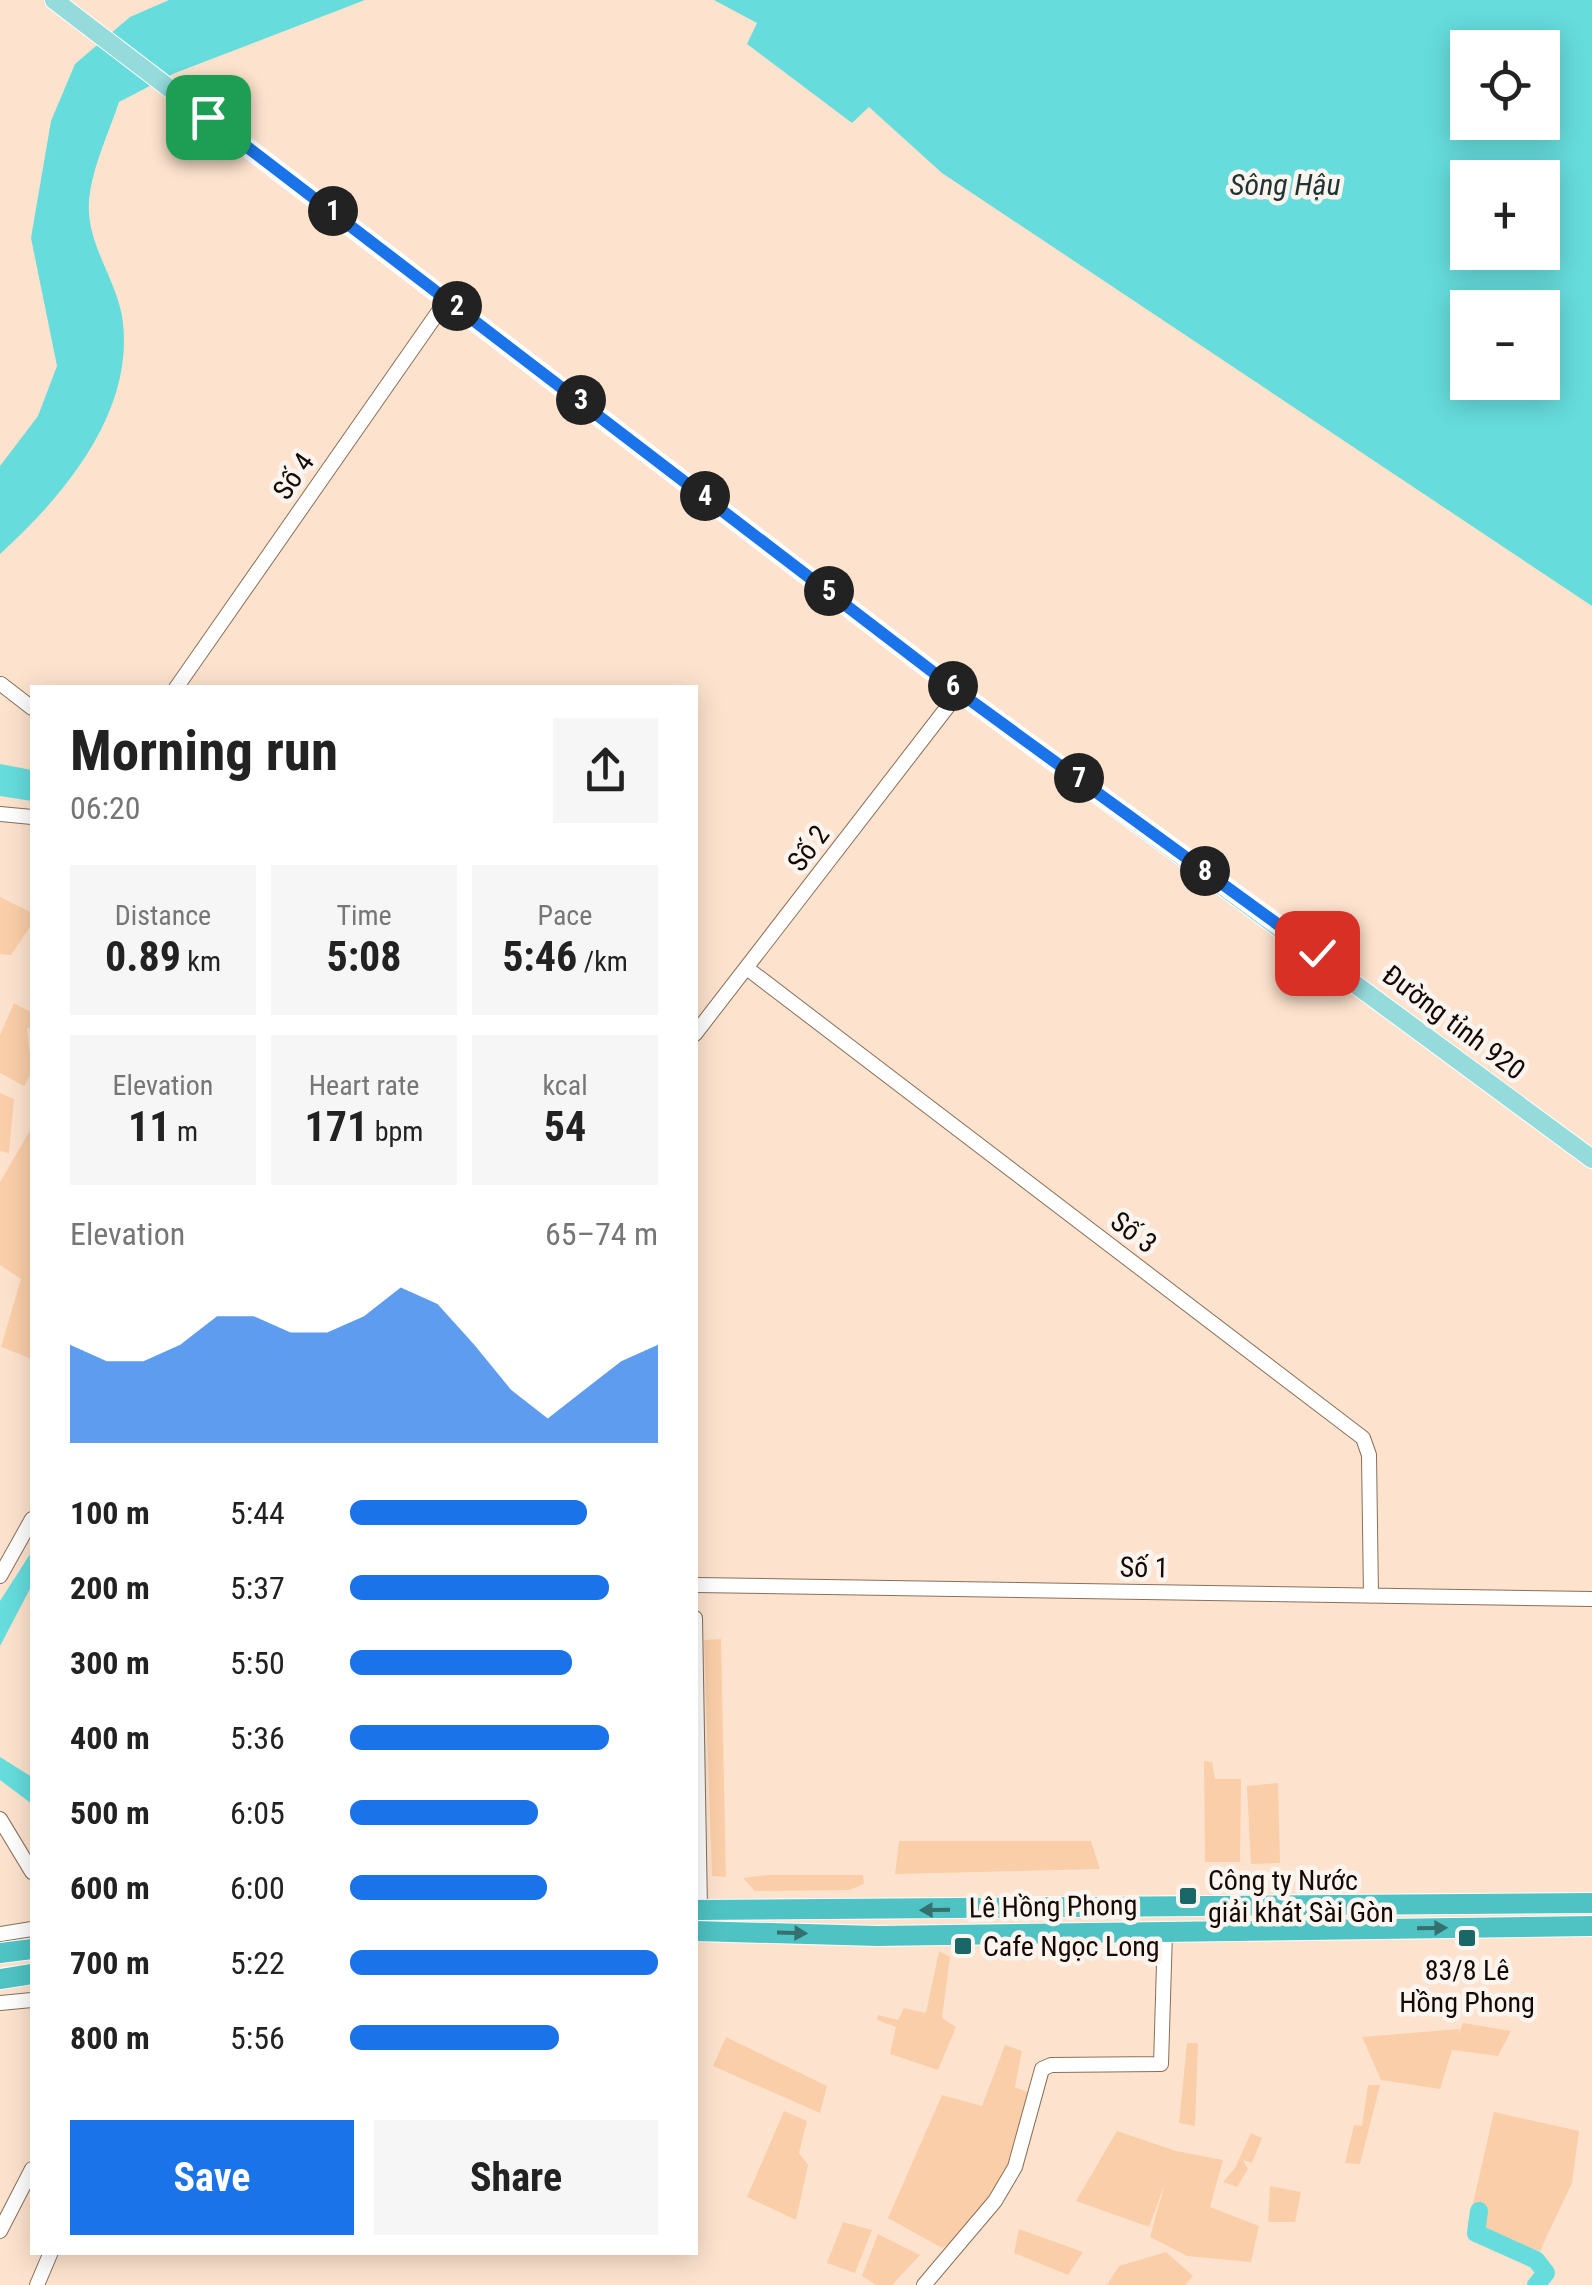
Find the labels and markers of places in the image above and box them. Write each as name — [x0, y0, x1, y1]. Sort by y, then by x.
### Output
pin — [166, 75, 251, 160]
pin: 1 — [308, 186, 358, 236]
pin: 2 — [432, 281, 482, 331]
pin: 3 — [556, 375, 606, 425]
pin: 4 — [680, 471, 730, 521]
pin: 5 — [804, 566, 854, 616]
pin: 6 — [928, 661, 978, 711]
pin: 7 — [1054, 753, 1104, 803]
pin: 8 — [1180, 846, 1230, 896]
pin — [1275, 911, 1360, 996]
place label: Công ty Nước giải khát Sài Gòn — [1208, 1864, 1394, 1929]
marker: Công ty Nước giải khát Sài Gòn — [1177, 1885, 1199, 1907]
marker: 83/8 Lê Hồng Phong — [1456, 1927, 1478, 1949]
place label: Cafe Ngọc Long — [983, 1930, 1160, 1963]
marker: Cafe Ngọc Long — [952, 1935, 974, 1957]
place label: 83/8 Lê Hồng Phong — [1399, 1954, 1535, 2019]

